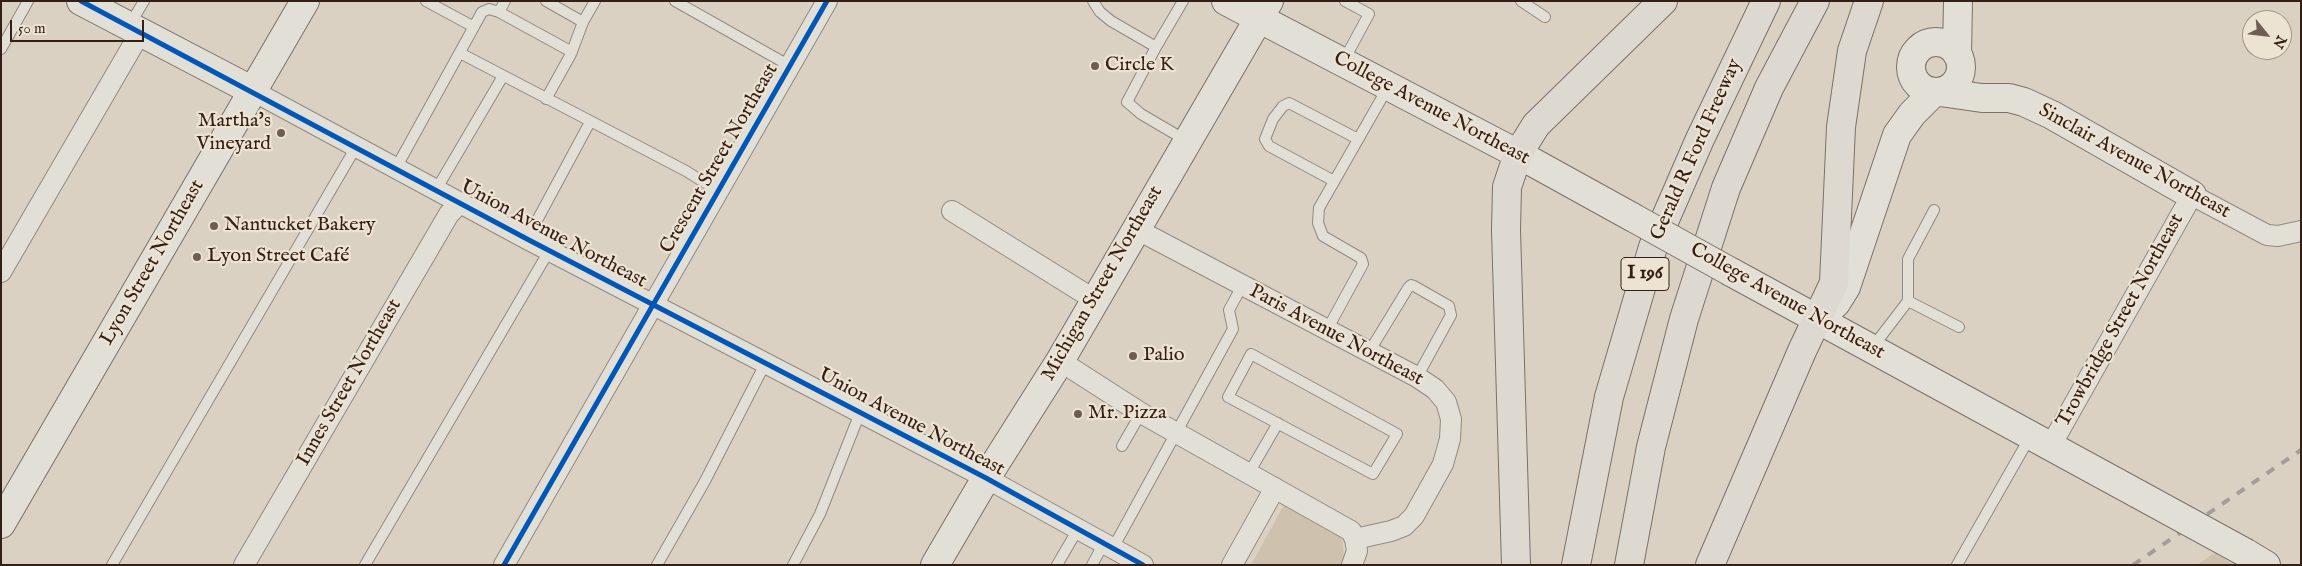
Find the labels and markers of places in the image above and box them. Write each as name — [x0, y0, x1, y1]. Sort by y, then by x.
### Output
place label: Circle K — [1105, 54, 1174, 78]
marker: Circle K — [1089, 60, 1101, 72]
place label: Martha's Vineyard — [196, 110, 271, 157]
marker: Martha's Vineyard — [275, 127, 287, 139]
place label: Nantucket Bakery — [224, 214, 376, 238]
marker: Nantucket Bakery — [208, 220, 220, 232]
place label: Lyon Street Café — [207, 245, 349, 269]
marker: Lyon Street Café — [191, 251, 203, 263]
place label: Palio — [1143, 344, 1185, 368]
marker: Palio — [1127, 350, 1139, 362]
place label: Mr. Pizza — [1088, 402, 1167, 426]
marker: Mr. Pizza — [1072, 408, 1084, 420]

